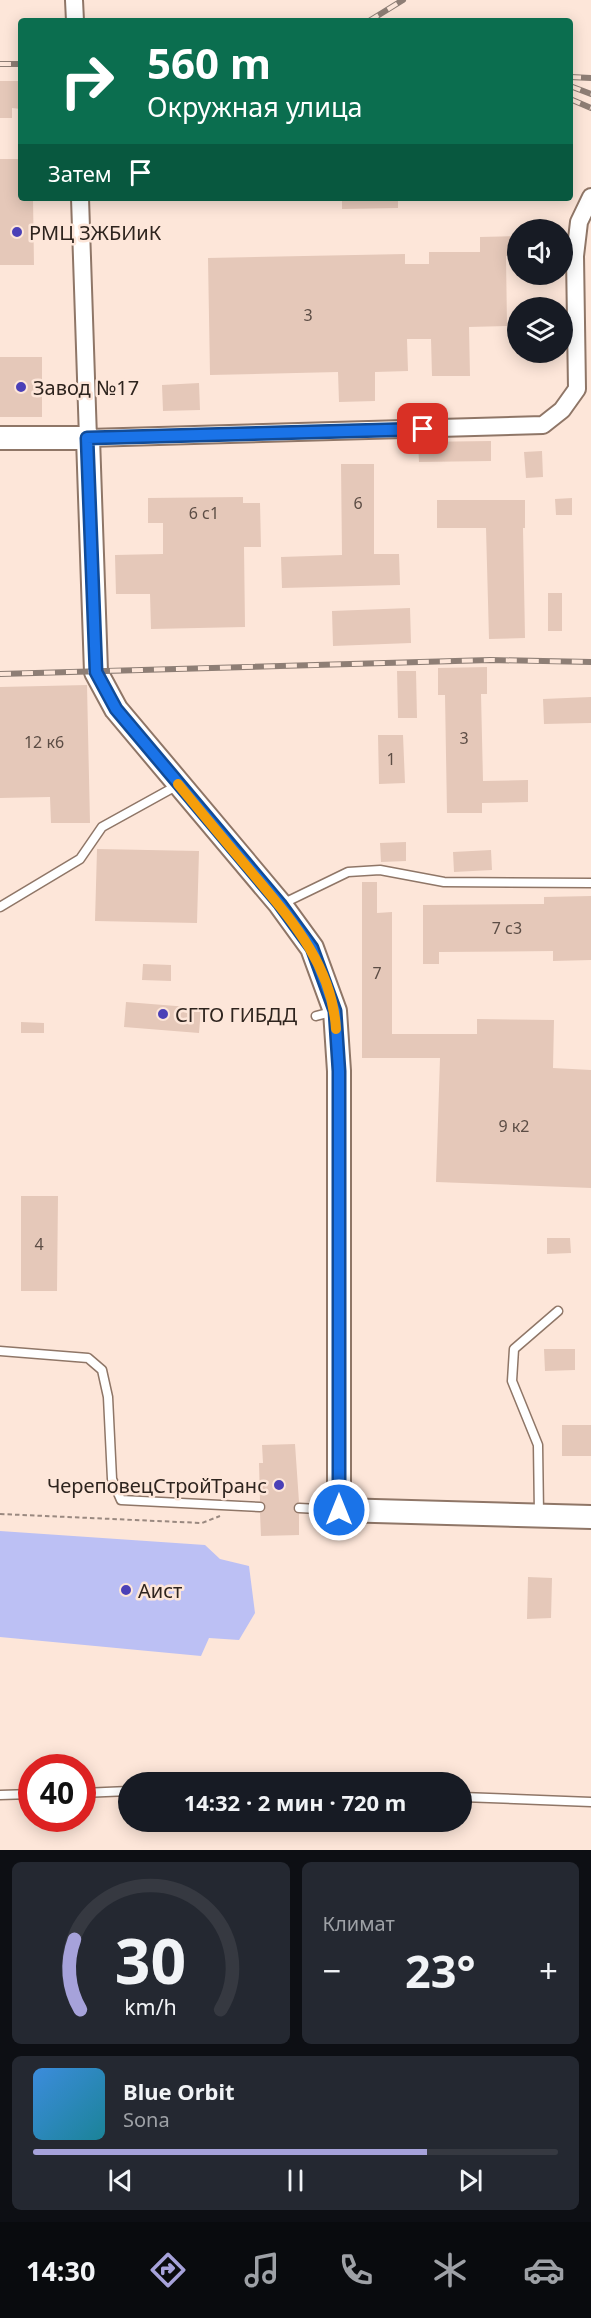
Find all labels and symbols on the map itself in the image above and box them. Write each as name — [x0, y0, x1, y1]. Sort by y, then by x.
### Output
place label: РМЦ ЗЖБИиК — [29, 219, 162, 246]
marker: РМЦ ЗЖБИиК — [10, 225, 24, 239]
house number: 3 — [303, 304, 313, 326]
place label: Завод №17 — [33, 374, 139, 401]
marker: Завод №17 — [14, 380, 28, 394]
pin — [397, 403, 448, 454]
house number: 6 — [353, 492, 363, 514]
house number: 6 с1 — [189, 502, 219, 524]
house number: 3 — [459, 727, 469, 749]
house number: 12 к6 — [24, 731, 64, 753]
house number: 1 — [386, 748, 396, 770]
house number: 7 с3 — [492, 917, 522, 939]
house number: 7 — [372, 962, 382, 984]
place label: СГТО ГИБДД — [175, 1001, 297, 1028]
marker: СГТО ГИБДД — [156, 1007, 170, 1021]
house number: 9 к2 — [499, 1115, 529, 1137]
house number: 4 — [34, 1233, 44, 1255]
place label: ЧереповецСтройТранс — [47, 1472, 267, 1499]
marker: ЧереповецСтройТранс — [272, 1478, 286, 1492]
position arrow — [307, 1478, 371, 1542]
place label: Аист — [138, 1577, 182, 1604]
marker: Аист — [119, 1583, 133, 1597]
speed limit sign: 40 — [18, 1754, 96, 1832]

